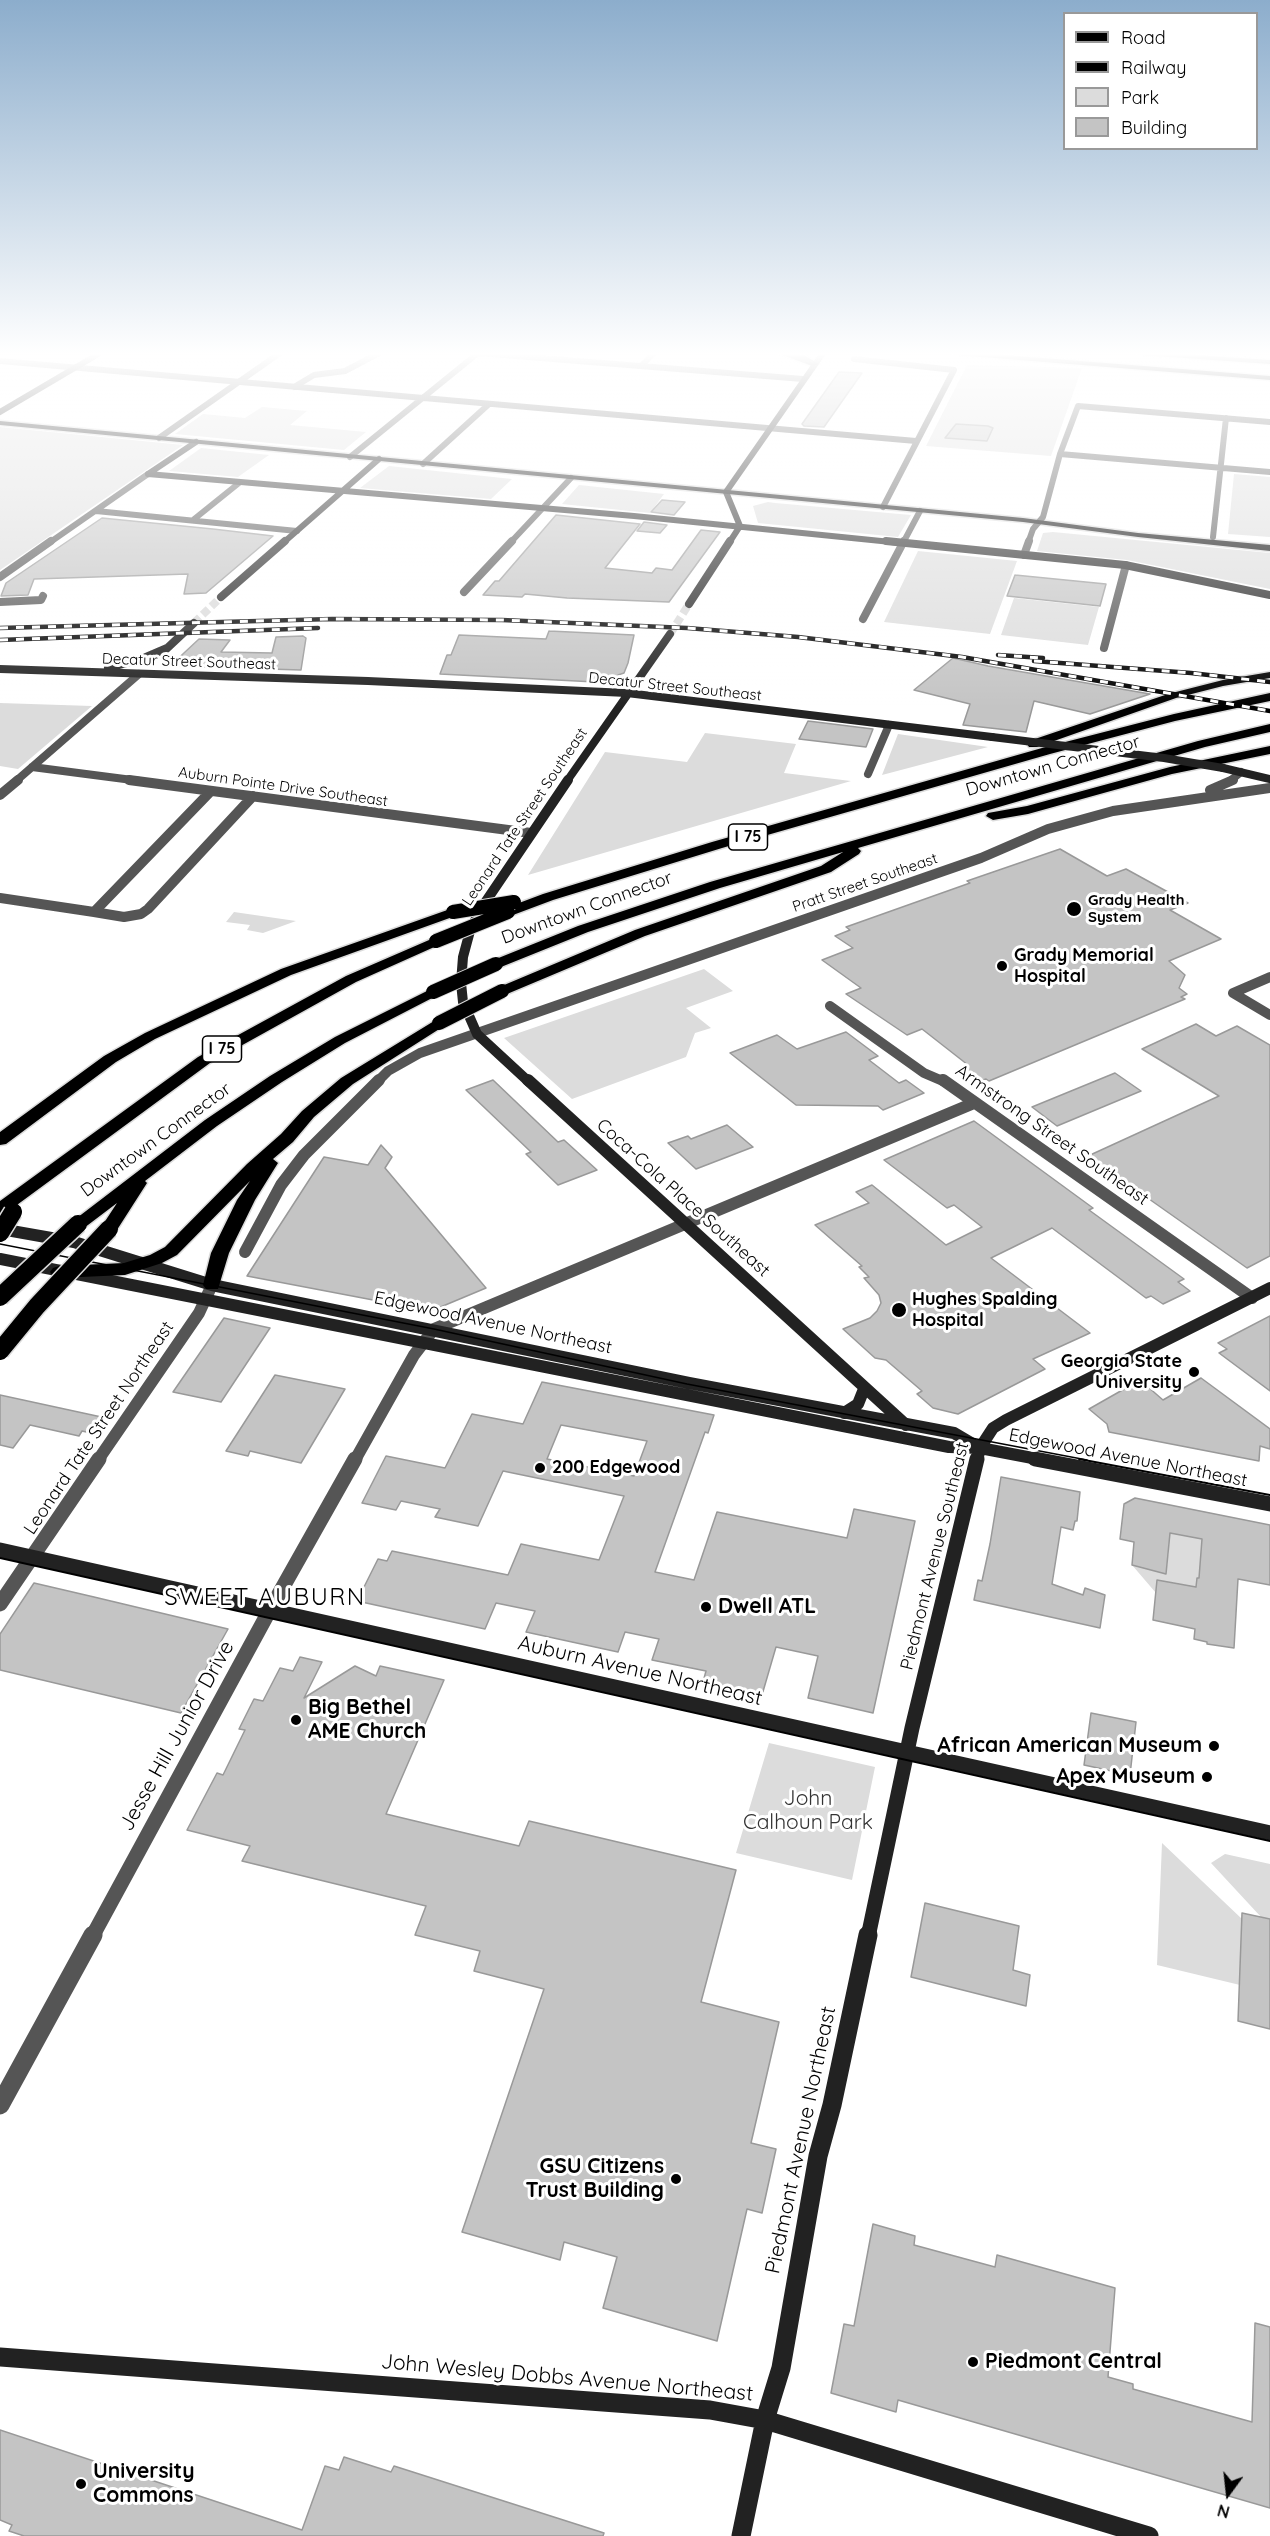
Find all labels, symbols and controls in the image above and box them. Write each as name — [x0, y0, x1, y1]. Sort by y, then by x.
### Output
legend — [1063, 12, 1258, 150]
text: Road — [1121, 26, 1166, 49]
text: Railway — [1121, 56, 1187, 79]
text: Park — [1121, 86, 1159, 109]
text: Building — [1121, 116, 1187, 139]
street label: Decatur Street Southeast — [102, 650, 276, 674]
street label: Decatur Street Southeast — [587, 669, 763, 705]
street label: Leonard Tate Street Southeast — [459, 725, 591, 909]
street label: Downtown Connector — [963, 731, 1143, 801]
street label: Auburn Pointe Drive Southeast — [177, 763, 389, 811]
road number: I 75 — [728, 824, 768, 850]
street label: Pratt Street Southeast — [790, 850, 940, 916]
street label: Downtown Connector — [499, 867, 675, 949]
place label: Grady Health System — [1088, 891, 1185, 926]
marker: Grady Health System — [1065, 900, 1083, 918]
place label: Grady Memorial Hospital — [1014, 945, 1154, 988]
marker: Grady Memorial Hospital — [995, 959, 1009, 973]
road number: I 75 — [202, 1036, 242, 1062]
street label: Armstrong Street Southeast — [951, 1060, 1153, 1210]
street label: Downtown Connector — [77, 1078, 235, 1202]
street label: Coca-Cola Place Southeast — [592, 1114, 774, 1282]
street label: Edgewood Avenue Northeast — [372, 1287, 614, 1359]
place label: Hughes Spalding Hospital — [912, 1289, 1057, 1332]
marker: Hughes Spalding Hospital — [890, 1301, 908, 1319]
street label: Leonard Tate Street Northeast — [19, 1317, 179, 1539]
place label: Georgia State University — [1061, 1351, 1182, 1394]
marker: Georgia State University — [1187, 1365, 1201, 1379]
street label: Edgewood Avenue Northeast — [1007, 1424, 1249, 1492]
street label: Piedmont Avenue Southeast — [896, 1440, 974, 1672]
place label: 200 Edgewood — [552, 1457, 680, 1479]
marker: 200 Edgewood — [533, 1461, 547, 1475]
district label: SWEET AUBURN — [164, 1584, 366, 1612]
place label: Dwell ATL — [718, 1594, 816, 1620]
marker: Dwell ATL — [699, 1600, 713, 1614]
street label: Auburn Avenue Northeast — [515, 1631, 765, 1711]
street label: Jesse Hill Junior Drive — [114, 1636, 240, 1836]
place label: Big Bethel AME Church — [308, 1695, 426, 1745]
marker: Big Bethel AME Church — [289, 1713, 303, 1727]
place label: African American Museum — [937, 1733, 1202, 1759]
marker: African American Museum — [1207, 1739, 1221, 1753]
place label: Apex Museum — [1056, 1764, 1195, 1790]
marker: Apex Museum — [1200, 1770, 1214, 1784]
park label: John Calhoun Park — [743, 1786, 873, 1836]
street label: Piedmont Avenue Northeast — [760, 2004, 842, 2276]
place label: GSU Citizens Trust Building — [526, 2154, 664, 2204]
marker: GSU Citizens Trust Building — [669, 2172, 683, 2186]
street label: John Wesley Dobbs Avenue Northeast — [380, 2349, 754, 2407]
place label: Piedmont Central — [985, 2349, 1162, 2375]
marker: Piedmont Central — [966, 2355, 980, 2369]
place label: University Commons — [93, 2459, 194, 2509]
north arrow — [1198, 2464, 1258, 2524]
marker: University Commons — [74, 2477, 88, 2491]
text: N — [1215, 2500, 1232, 2523]

